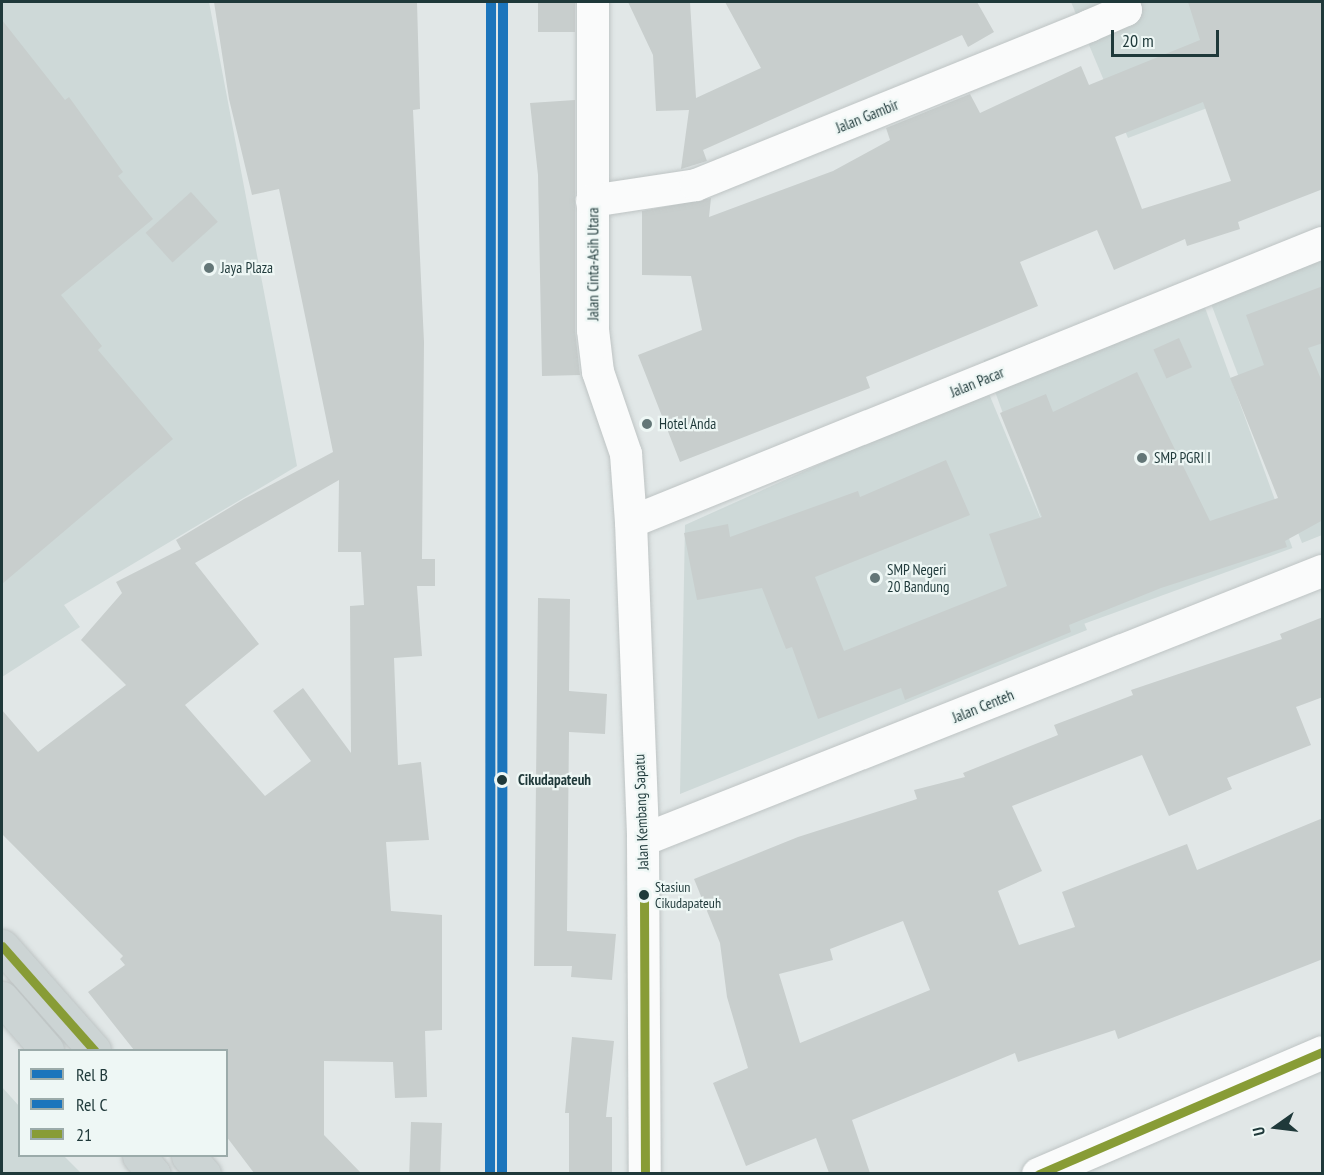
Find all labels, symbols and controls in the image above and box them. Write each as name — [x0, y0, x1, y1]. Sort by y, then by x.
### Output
scale bar — [1114, 18, 1222, 56]
text: 20 m — [1122, 29, 1154, 52]
street label: Jalan Gambir — [833, 95, 901, 137]
street label: Jalan Cinta-Asih Utara — [584, 207, 602, 321]
place label: Jaya Plaza — [221, 259, 273, 277]
marker: Jaya Plaza — [202, 261, 216, 275]
street label: Jalan Pacar — [947, 363, 1007, 401]
place label: Hotel Anda — [659, 415, 717, 433]
marker: Hotel Anda — [640, 417, 654, 431]
place label: SMP PGRI I — [1154, 449, 1211, 467]
marker: SMP PGRI I — [1135, 451, 1149, 465]
place label: SMP Negeri 20 Bandung — [887, 560, 949, 595]
marker: SMP Negeri 20 Bandung — [868, 571, 882, 585]
street label: Jalan Centeh — [950, 685, 1016, 727]
street label: Jalan Kembang Sapatu — [630, 754, 652, 870]
marker: Cikudapateuh — [491, 769, 513, 791]
place label: Cikudapateuh — [518, 771, 591, 789]
place label: Stasiun Cikudapateuh — [655, 879, 721, 912]
marker: Stasiun Cikudapateuh — [638, 889, 650, 901]
legend — [18, 1049, 228, 1157]
text: Rel B — [76, 1063, 108, 1086]
text: Rel C — [76, 1093, 108, 1116]
north arrow — [1246, 1097, 1306, 1157]
text: 21 — [76, 1123, 92, 1146]
text: U — [1248, 1125, 1269, 1138]

